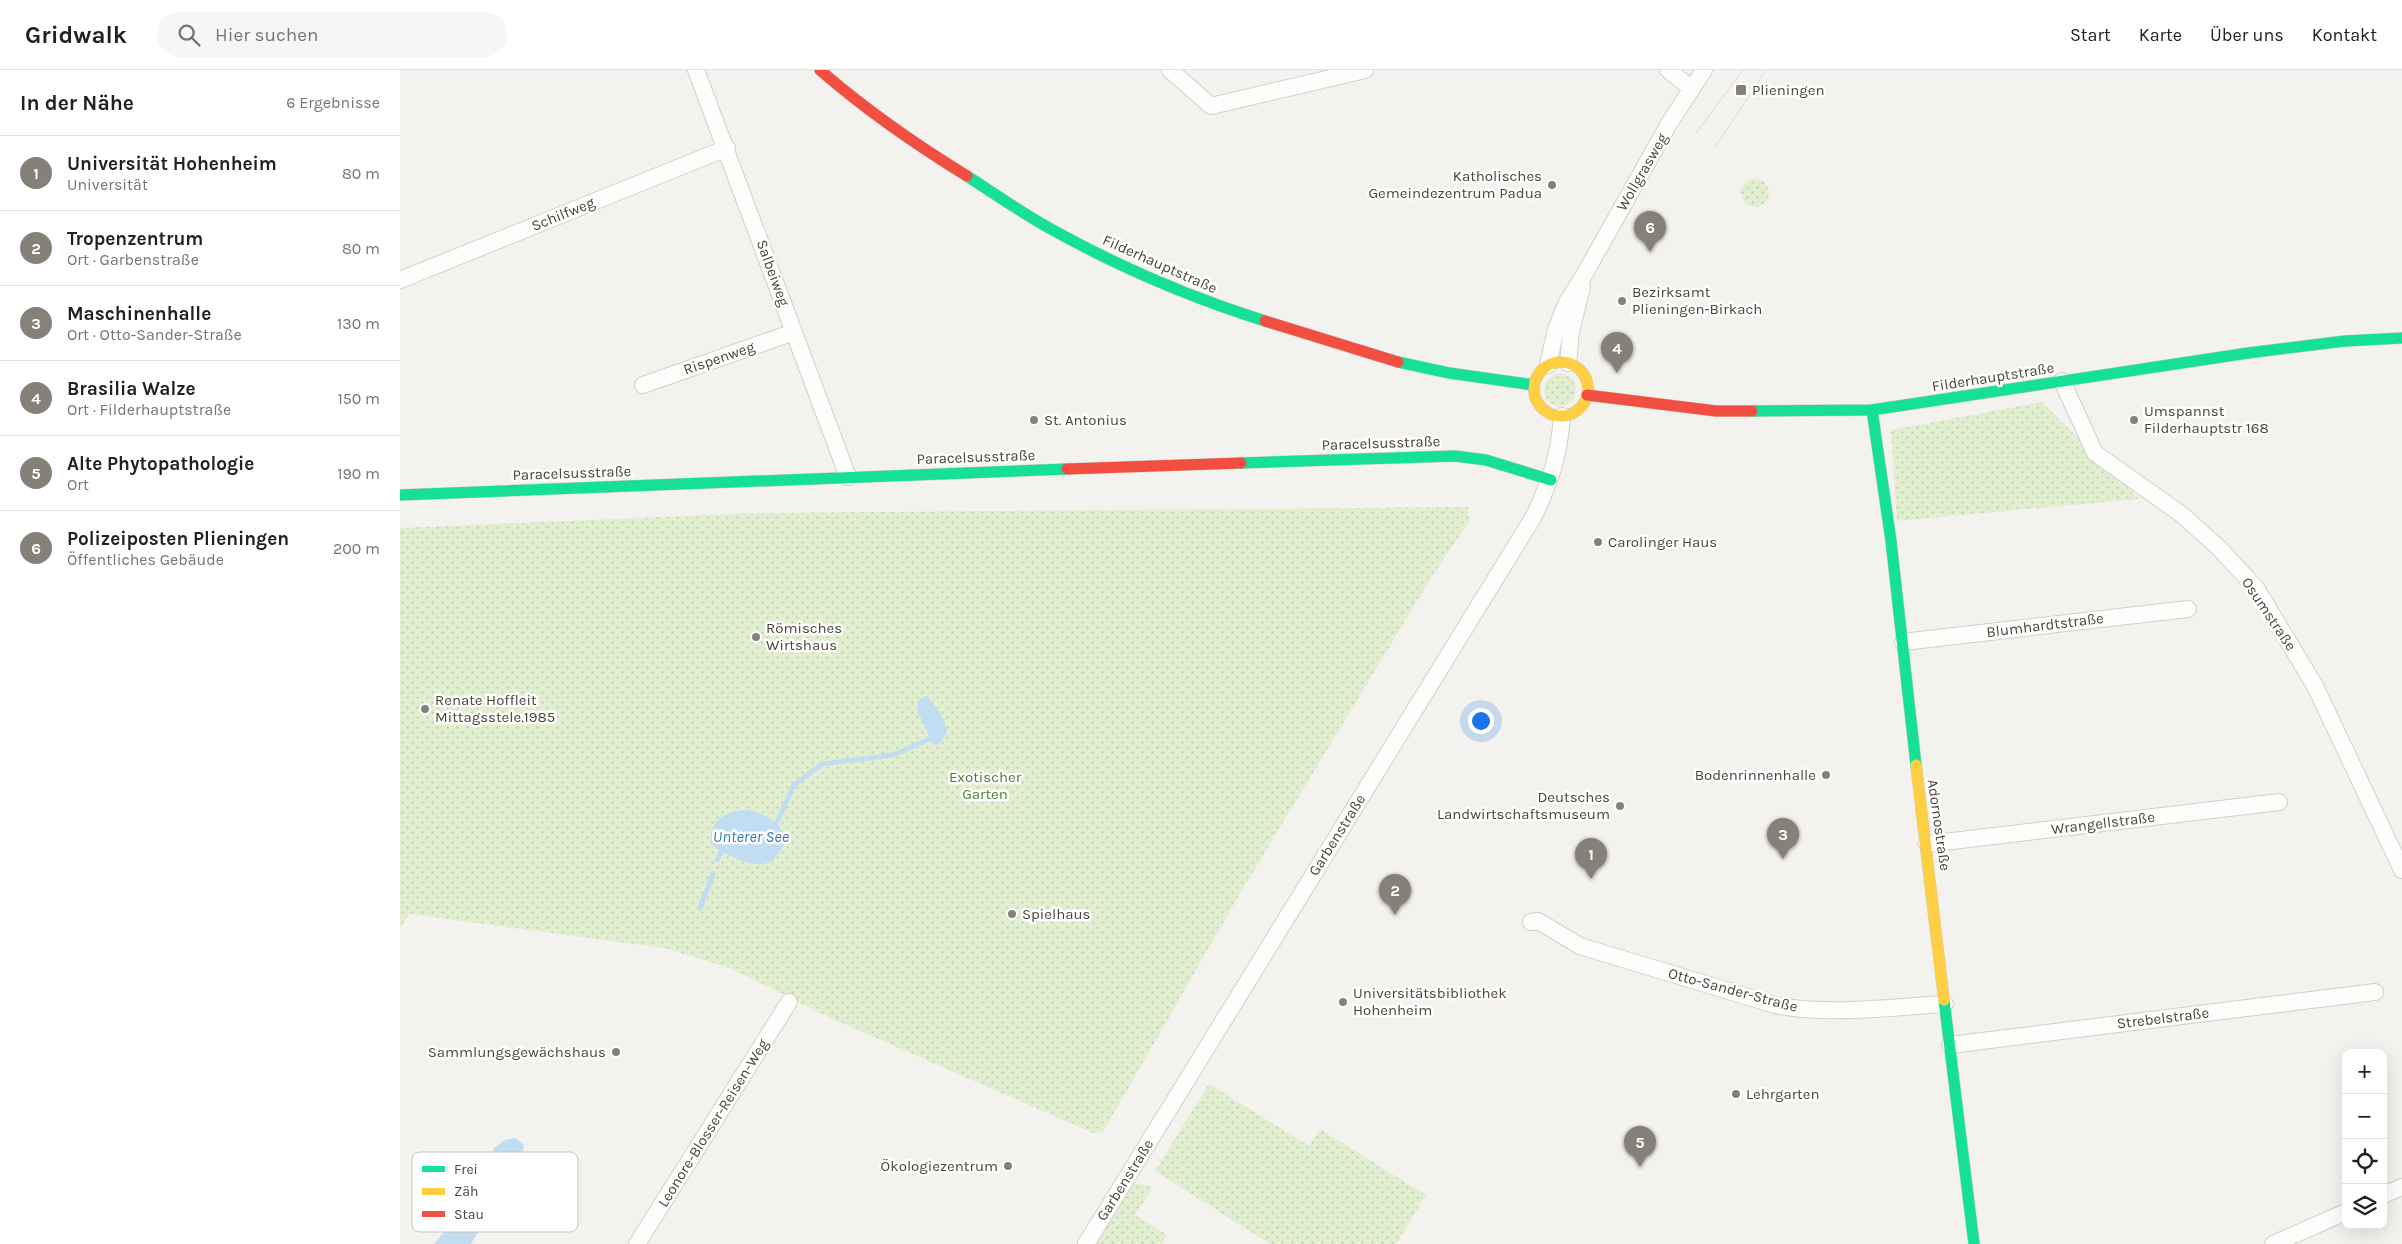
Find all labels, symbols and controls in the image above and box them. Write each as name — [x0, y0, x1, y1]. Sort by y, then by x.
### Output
search box — [157, 12, 507, 57]
text: Gridwalk — [25, 21, 127, 49]
icon: search — [175, 21, 203, 49]
text: Hier suchen — [215, 24, 319, 46]
text: Start — [2070, 24, 2111, 46]
text: Karte — [2139, 24, 2182, 46]
text: Über uns — [2210, 24, 2284, 46]
text: Kontakt — [2312, 24, 2377, 46]
place label: Plieningen — [1752, 81, 1824, 99]
marker: Plieningen — [1734, 83, 1748, 97]
text: In der Nähe — [20, 91, 134, 115]
text: 6 Ergebnisse — [286, 93, 380, 112]
street label: Wollgrasweg — [1613, 130, 1672, 214]
text: Universität Hohenheim — [67, 153, 277, 175]
text: 1 — [33, 164, 39, 183]
text: 80 m — [342, 164, 380, 183]
place label: Katholisches Gemeindezentrum Padua — [1368, 167, 1542, 202]
text: Universität — [67, 175, 148, 194]
marker: Katholisches Gemeindezentrum Padua — [1546, 179, 1558, 191]
street label: Schilfweg — [529, 193, 598, 235]
pin: 6 — [1634, 211, 1666, 252]
text: Tropenzentrum — [67, 228, 203, 250]
street label: Filderhauptstraße — [1100, 231, 1220, 297]
street label: Salbeiweg — [753, 237, 794, 309]
text: 2 — [31, 239, 41, 258]
text: 80 m — [342, 239, 380, 258]
text: Ort · Garbenstraße — [67, 250, 199, 269]
place label: Bezirksamt Plieningen‐Birkach — [1632, 283, 1762, 318]
marker: Bezirksamt Plieningen‐Birkach — [1616, 295, 1628, 307]
text: Maschinenhalle — [67, 303, 211, 325]
text: 3 — [31, 314, 41, 333]
text: 130 m — [337, 314, 380, 333]
text: Ort · Otto-Sander-Straße — [67, 325, 242, 344]
pin: 4 — [1601, 332, 1633, 373]
street label: Rispenweg — [681, 337, 757, 379]
street label: Filderhauptstraße — [1931, 358, 2055, 396]
text: Brasilia Walze — [67, 378, 196, 400]
text: 4 — [31, 389, 41, 408]
text: 150 m — [337, 389, 380, 408]
text: Ort · Filderhauptstraße — [67, 400, 231, 419]
place label: Umspannst Filderhauptstr 168 — [2144, 402, 2269, 437]
place label: St. Antonius — [1044, 411, 1127, 429]
marker: St. Antonius — [1028, 414, 1040, 426]
marker: Umspannst Filderhauptstr 168 — [2128, 414, 2140, 426]
street label: Paracelsusstraße — [1321, 432, 1441, 454]
street label: Paracelsusstraße — [916, 446, 1036, 468]
text: Alte Phytopathologie — [67, 453, 254, 475]
street label: Paracelsusstraße — [512, 462, 632, 484]
text: 5 — [31, 464, 41, 483]
text: 190 m — [337, 464, 380, 483]
text: Ort — [67, 475, 89, 494]
text: Polizeiposten Plieningen — [67, 528, 289, 550]
place label: Carolinger Haus — [1608, 533, 1717, 551]
marker: Carolinger Haus — [1592, 536, 1604, 548]
text: 6 — [31, 539, 41, 558]
text: 200 m — [333, 539, 380, 558]
text: Öffentliches Gebäude — [67, 550, 224, 569]
street label: Osumstraße — [2238, 574, 2300, 654]
street label: Blumhardtstraße — [1985, 609, 2105, 641]
place label: Römisches Wirtshaus — [766, 619, 842, 654]
marker: Römisches Wirtshaus — [750, 631, 762, 643]
place label: Renate Hoffleit Mittagsstele.1985 — [435, 691, 555, 726]
marker: Renate Hoffleit Mittagsstele.1985 — [419, 703, 431, 715]
your location — [1468, 708, 1494, 734]
place label: Bodenrinnenhalle — [1695, 766, 1816, 784]
park label: Exotischer Garten — [949, 768, 1022, 803]
marker: Bodenrinnenhalle — [1820, 769, 1832, 781]
street label: Adornostraße — [1924, 778, 1954, 872]
place label: Deutsches Landwirtschaftsmuseum — [1437, 788, 1610, 823]
street label: Garbenstraße — [1305, 791, 1369, 879]
marker: Deutsches Landwirtschaftsmuseum — [1614, 800, 1626, 812]
street label: Wrangellstraße — [2050, 808, 2156, 838]
pin: 3 — [1767, 818, 1799, 859]
water label: Unterer See — [713, 827, 790, 846]
pin: 1 — [1575, 838, 1607, 879]
pin: 2 — [1379, 874, 1411, 915]
place label: Spielhaus — [1022, 905, 1090, 923]
marker: Spielhaus — [1006, 908, 1018, 920]
street label: Otto-Sander-Straße — [1666, 964, 1800, 1016]
place label: Universitätsbibliothek Hohenheim — [1353, 984, 1507, 1019]
marker: Universitätsbibliothek Hohenheim — [1337, 996, 1349, 1008]
street label: Strebelstraße — [2116, 1003, 2210, 1033]
street label: Leonore-Blosser-Reisen-Weg — [654, 1035, 772, 1210]
place label: Sammlungsgewächshaus — [428, 1043, 606, 1061]
marker: Sammlungsgewächshaus — [610, 1046, 622, 1058]
map controls — [2342, 1049, 2387, 1229]
button: + — [2342, 1049, 2387, 1094]
place label: Lehrgarten — [1746, 1085, 1820, 1103]
marker: Lehrgarten — [1730, 1088, 1742, 1100]
button: − — [2342, 1094, 2387, 1139]
pin: 5 — [1624, 1126, 1656, 1167]
street label: Garbenstraße — [1093, 1136, 1157, 1224]
button: locate — [2342, 1139, 2387, 1184]
legend — [412, 1152, 578, 1232]
place label: Ökologiezentrum — [881, 1157, 998, 1175]
marker: Ökologiezentrum — [1002, 1160, 1014, 1172]
text: Frei — [454, 1161, 478, 1178]
text: Zäh — [454, 1183, 478, 1200]
button: layers — [2342, 1184, 2387, 1229]
text: Stau — [454, 1206, 484, 1223]

